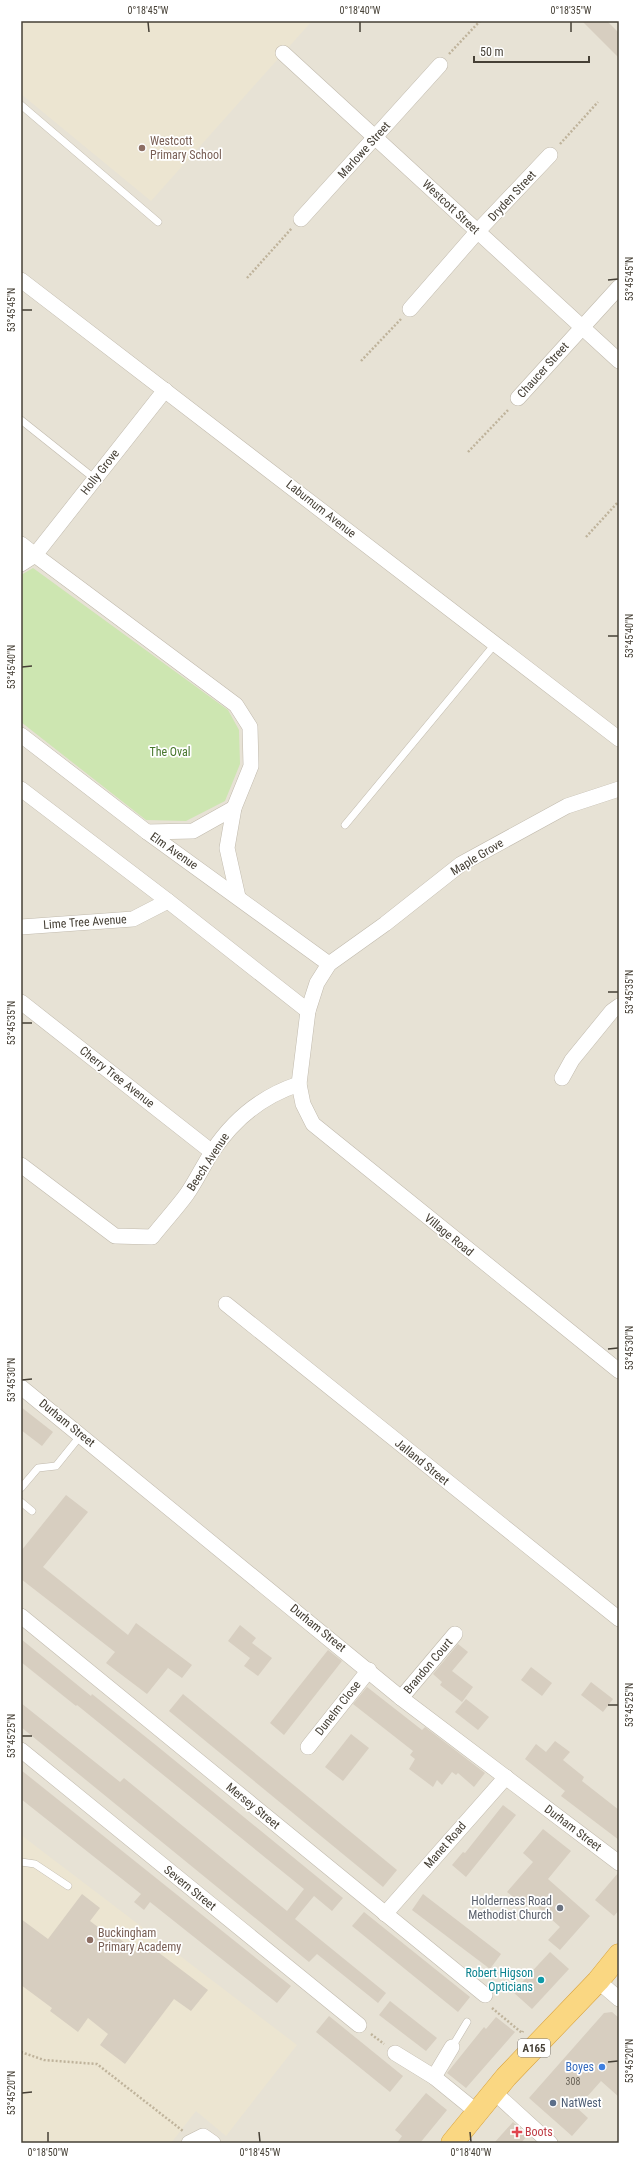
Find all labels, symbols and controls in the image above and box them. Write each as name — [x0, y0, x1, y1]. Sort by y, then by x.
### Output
text: 0°18'45"W — [128, 5, 169, 16]
text: 0°18'40"W — [340, 5, 381, 16]
text: 0°18'35"W — [551, 5, 592, 16]
scale bar — [474, 38, 589, 64]
text: 50 m — [480, 45, 504, 59]
street label: Marlowe Street — [335, 118, 393, 181]
place label: Westcott Primary School — [150, 134, 222, 162]
marker: Westcott Primary School — [137, 143, 147, 153]
street label: Dryden Street — [485, 168, 539, 224]
street label: Westcott Street — [419, 177, 483, 237]
text: 53°45'45"N — [624, 257, 635, 301]
text: 53°45'45"N — [6, 288, 17, 332]
street label: Chaucer Street — [514, 339, 572, 401]
street label: Holly Grove — [78, 446, 122, 498]
street label: Laburnum Avenue — [283, 477, 359, 541]
text: 53°45'40"N — [624, 614, 635, 658]
text: 53°45'40"N — [6, 645, 17, 689]
park label: The Oval — [149, 745, 191, 759]
street label: Elm Avenue — [147, 829, 201, 873]
street label: Maple Grove — [448, 836, 506, 878]
street label: Lime Tree Avenue — [43, 912, 128, 932]
text: 53°45'35"N — [624, 970, 635, 1014]
text: 53°45'35"N — [6, 1001, 17, 1045]
street label: Cherry Tree Avenue — [77, 1043, 157, 1111]
street label: Beech Avenue — [184, 1130, 232, 1194]
street label: Village Road — [422, 1211, 476, 1259]
text: 53°45'30"N — [624, 1326, 635, 1370]
text: 53°45'30"N — [6, 1358, 17, 1402]
street label: Durham Street — [36, 1396, 98, 1450]
street label: Jalland Street — [392, 1436, 452, 1488]
street label: Durham Street — [287, 1601, 349, 1655]
street label: Brandon Court — [401, 1635, 456, 1697]
street label: Dunelm Close — [312, 1678, 364, 1738]
text: 53°45'25"N — [624, 1683, 635, 1727]
text: 53°45'25"N — [6, 1714, 17, 1758]
street label: Mersey Street — [223, 1780, 283, 1832]
street label: Durham Street — [542, 1802, 605, 1854]
street label: Manet Road — [421, 1819, 469, 1871]
street label: Severn Street — [161, 1863, 219, 1913]
place label: Holderness Road Methodist Church — [468, 1894, 552, 1922]
marker: Holderness Road Methodist Church — [555, 1903, 565, 1913]
place label: Buckingham Primary Academy — [98, 1926, 181, 1954]
marker: Buckingham Primary Academy — [85, 1935, 95, 1945]
place label: Robert Higson Opticians — [465, 1966, 533, 1994]
marker: Robert Higson Opticians — [536, 1975, 546, 1985]
road number: A165 — [518, 2039, 550, 2057]
text: 53°45'20"N — [624, 2039, 635, 2083]
place label: Boyes — [565, 2060, 594, 2074]
marker: Boyes — [597, 2062, 607, 2072]
text: 53°45'20"N — [6, 2071, 17, 2115]
house number: 308 — [566, 2076, 580, 2087]
place label: NatWest — [561, 2096, 602, 2110]
marker: NatWest — [548, 2098, 558, 2108]
place label: Boots — [525, 2125, 553, 2139]
marker: Boots — [512, 2127, 522, 2137]
text: 0°18'50"W — [28, 2147, 69, 2158]
text: 0°18'45"W — [240, 2147, 281, 2158]
text: 0°18'40"W — [451, 2147, 492, 2158]

